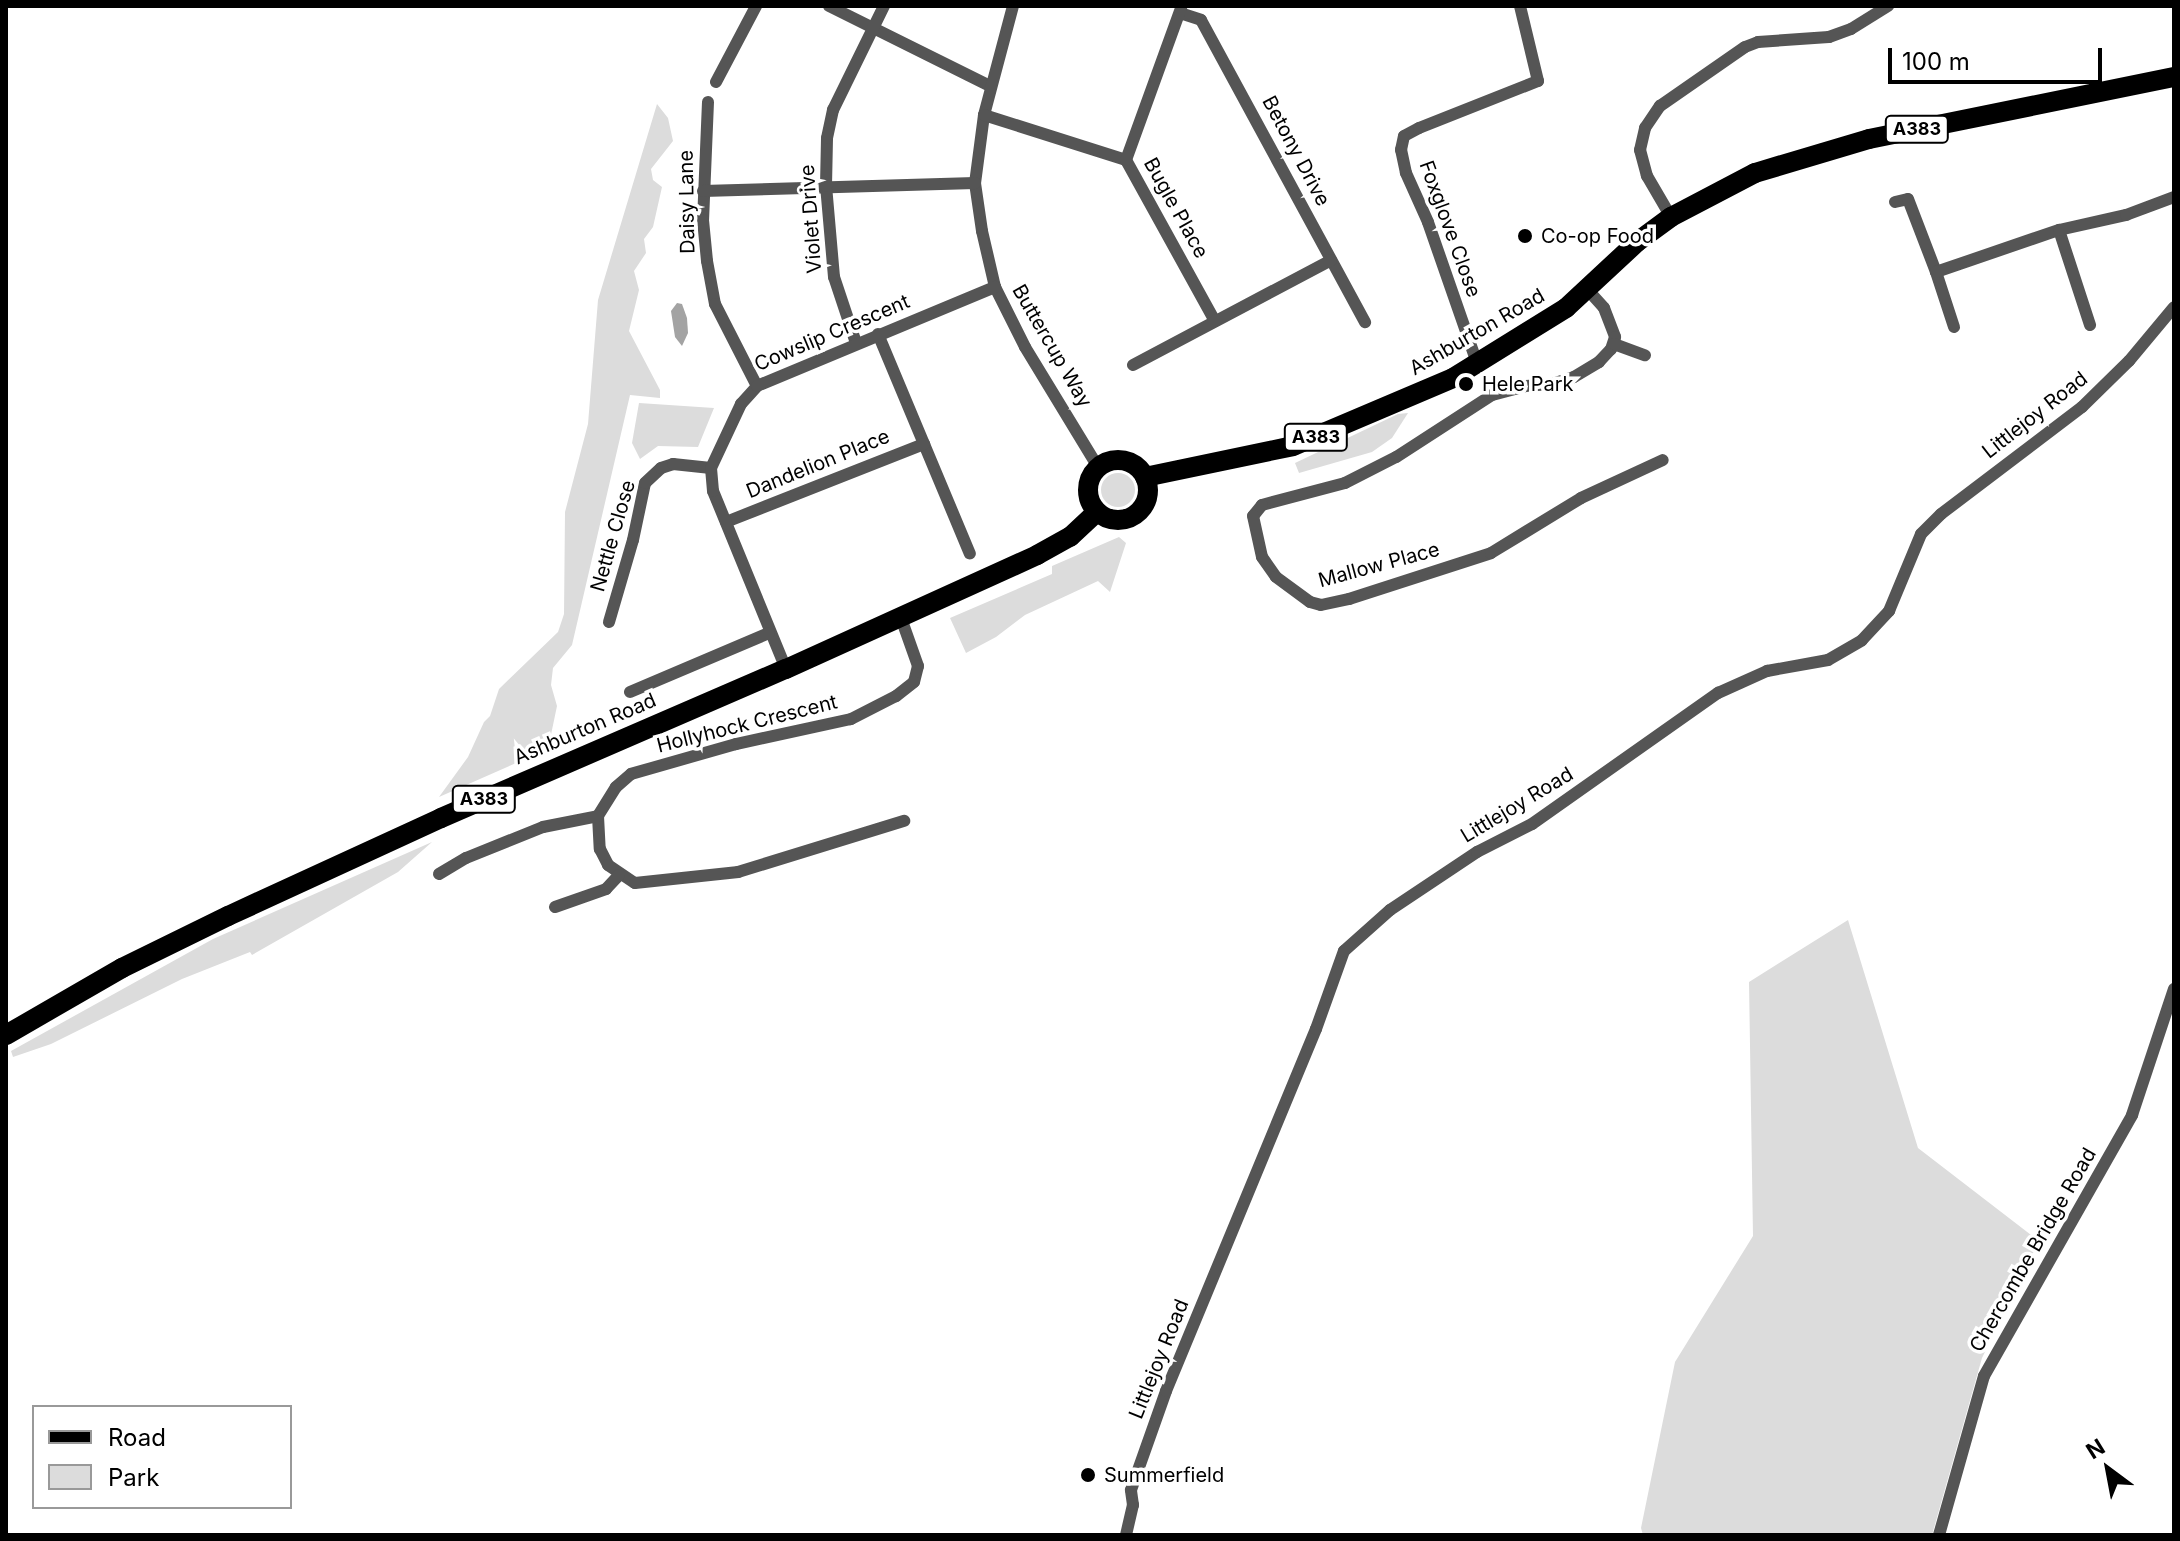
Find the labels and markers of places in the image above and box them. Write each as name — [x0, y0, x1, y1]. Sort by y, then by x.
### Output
place label: Co-op Food — [1541, 224, 1654, 248]
marker: Co-op Food — [1516, 227, 1534, 245]
place label: Hele Park — [1482, 372, 1573, 396]
marker: Hele Park — [1457, 375, 1475, 393]
place label: Summerfield — [1104, 1463, 1224, 1487]
marker: Summerfield — [1079, 1466, 1097, 1484]

